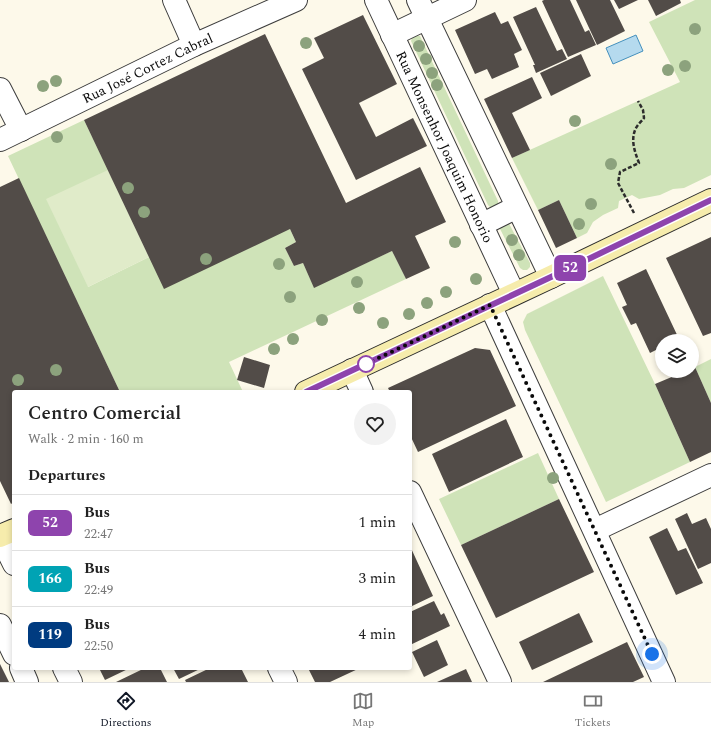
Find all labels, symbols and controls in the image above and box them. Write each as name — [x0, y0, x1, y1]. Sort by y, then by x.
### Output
street label: Rua José Cortez Cabral — [78, 27, 216, 109]
street label: Rua Monsenhor Joaquim Honorio — [391, 47, 499, 246]
line badge: 52 — [552, 255, 588, 281]
text: 52 — [562, 257, 578, 278]
map controls — [655, 334, 699, 378]
button: layers — [655, 334, 699, 378]
unlabelled marker — [357, 355, 375, 373]
text: Centro Comercial — [28, 399, 181, 428]
button: heart — [354, 403, 396, 445]
text: Walk · 2 min · 160 m — [28, 429, 144, 449]
text: Departures — [28, 464, 106, 487]
text: Bus — [84, 501, 110, 524]
text: 1 min — [358, 511, 396, 534]
text: 52 — [42, 512, 58, 533]
text: 22:47 — [84, 524, 113, 544]
text: Bus — [84, 557, 110, 580]
text: 3 min — [358, 567, 396, 590]
text: 166 — [38, 568, 62, 589]
text: 22:49 — [84, 580, 113, 600]
text: Bus — [84, 613, 110, 636]
text: 4 min — [358, 623, 396, 646]
text: 119 — [38, 624, 62, 645]
text: 22:50 — [84, 636, 113, 656]
your location — [642, 644, 662, 664]
tab: Directions — [100, 690, 152, 731]
tab: Map — [352, 690, 374, 731]
tab: Tickets — [575, 690, 611, 731]

